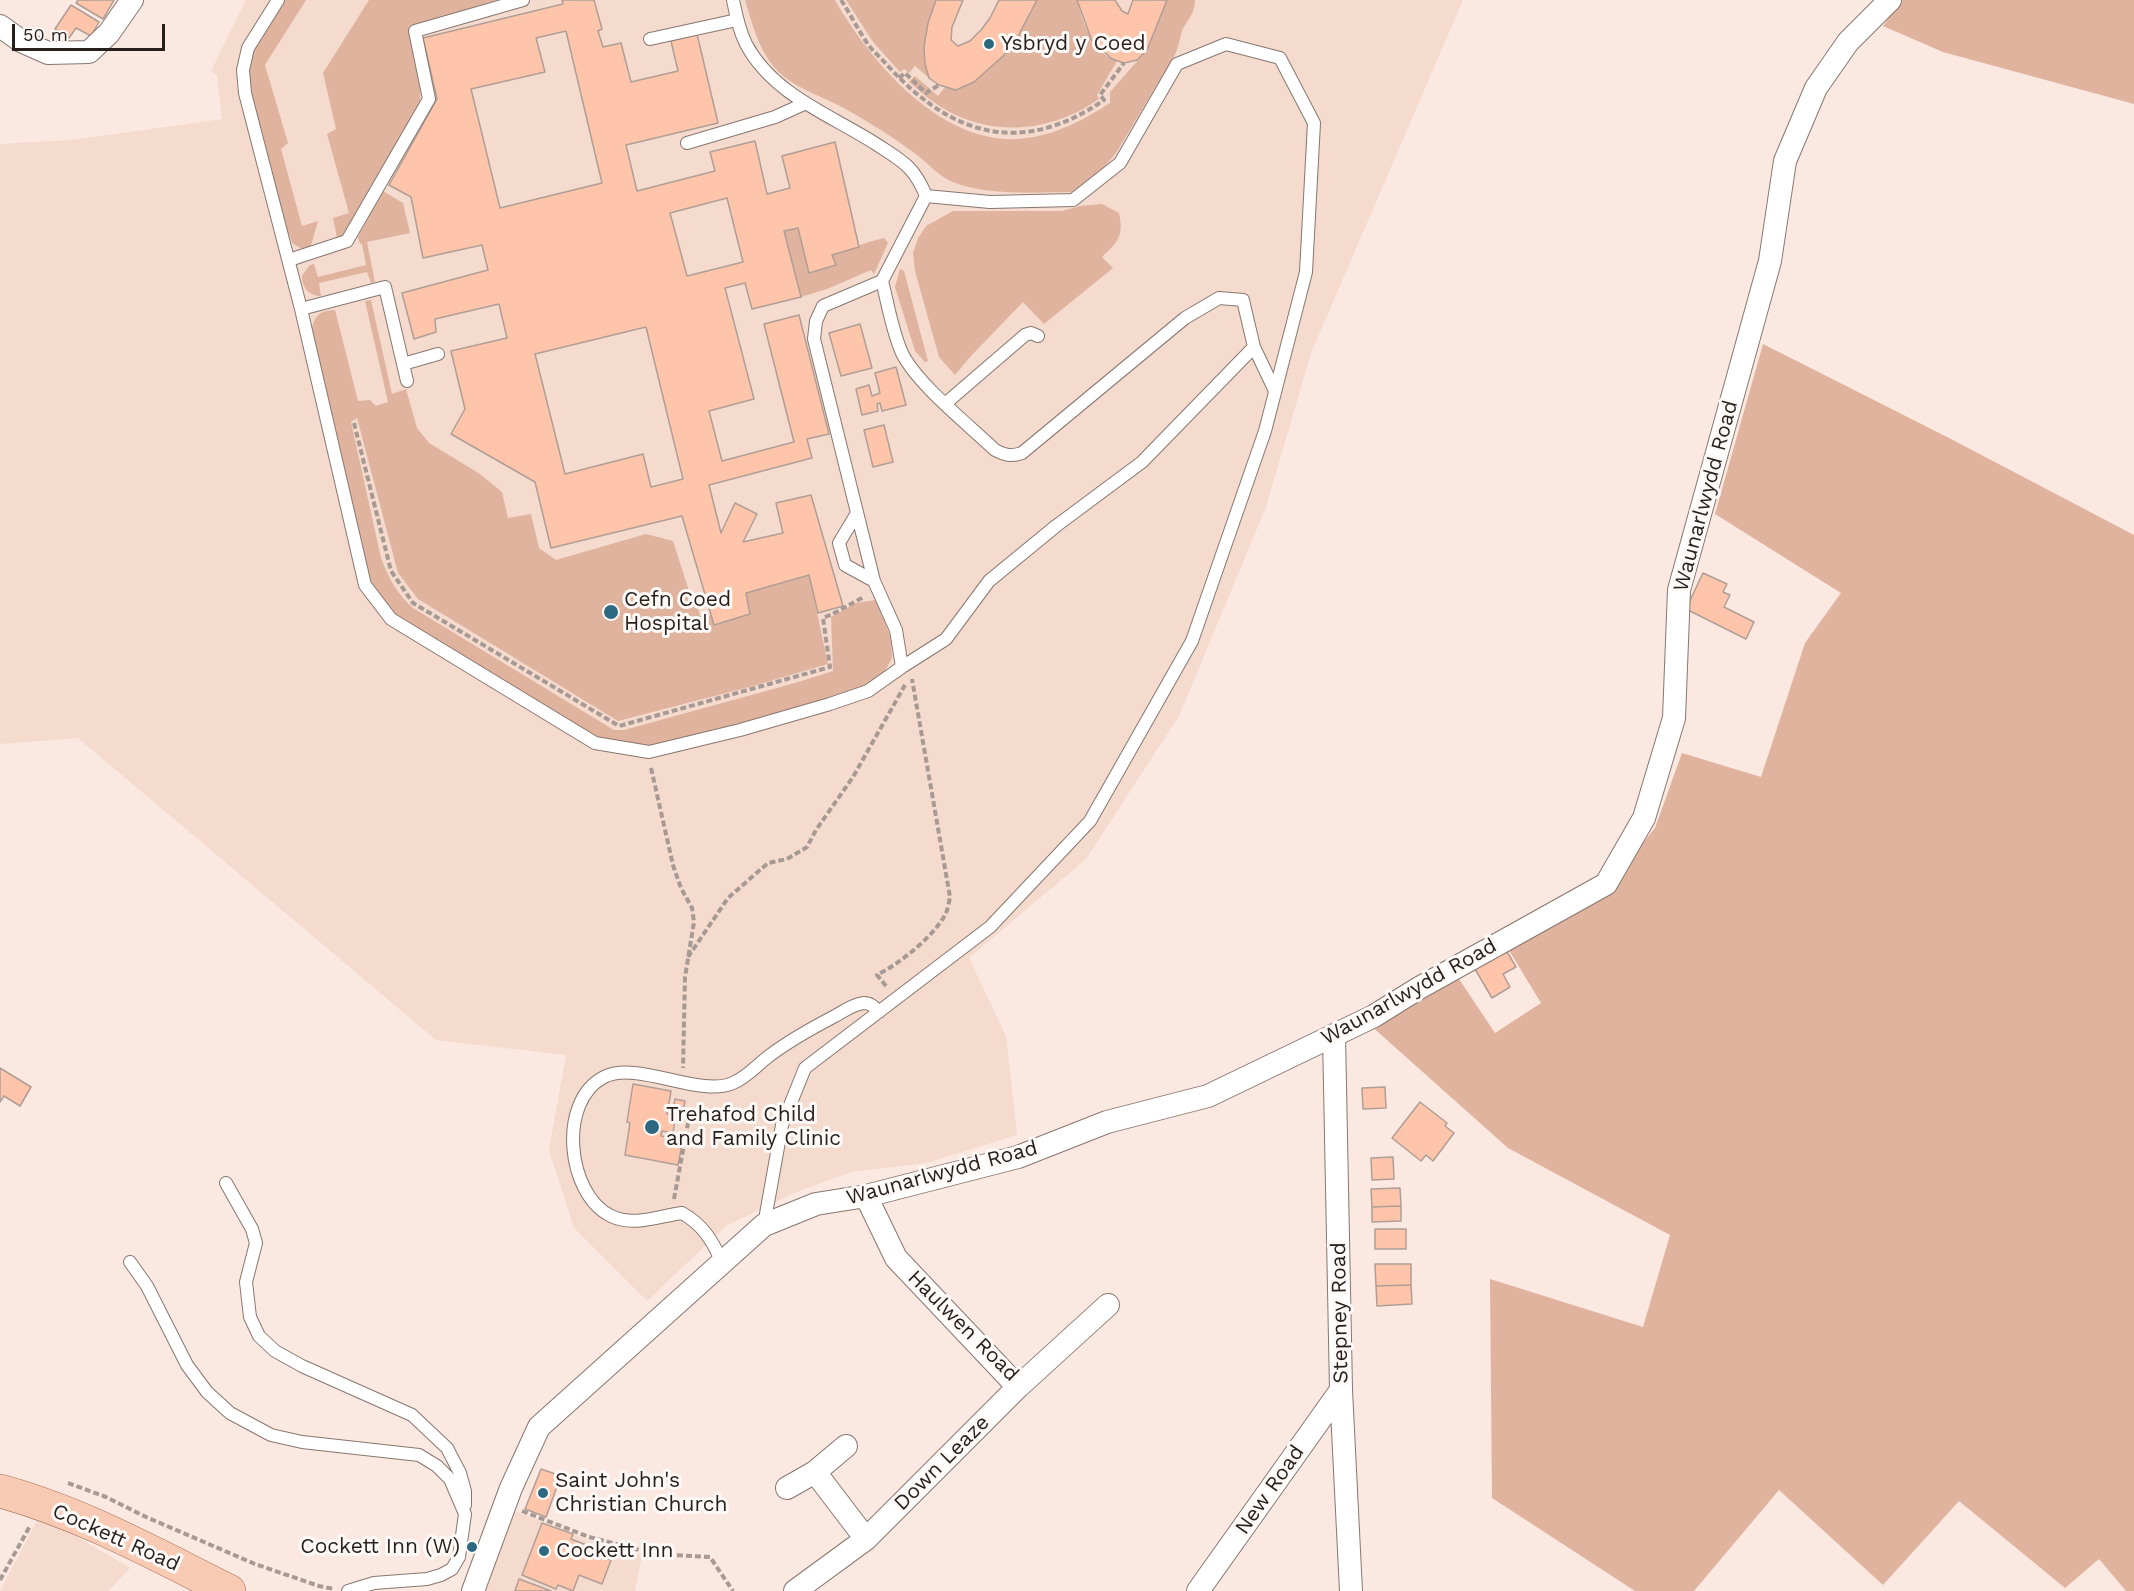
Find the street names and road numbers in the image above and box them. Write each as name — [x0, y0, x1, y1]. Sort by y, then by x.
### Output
street label: Waunarlwydd Road — [1668, 398, 1744, 594]
street label: Waunarlwydd Road — [1317, 933, 1501, 1051]
street label: Waunarlwydd Road — [844, 1135, 1040, 1211]
street label: Stepney Road — [1326, 1242, 1354, 1384]
street label: Haulwen Road — [902, 1265, 1024, 1387]
street label: Down Leaze — [889, 1410, 995, 1516]
street label: New Road — [1230, 1441, 1310, 1539]
street label: Cockett Road — [48, 1499, 184, 1577]

